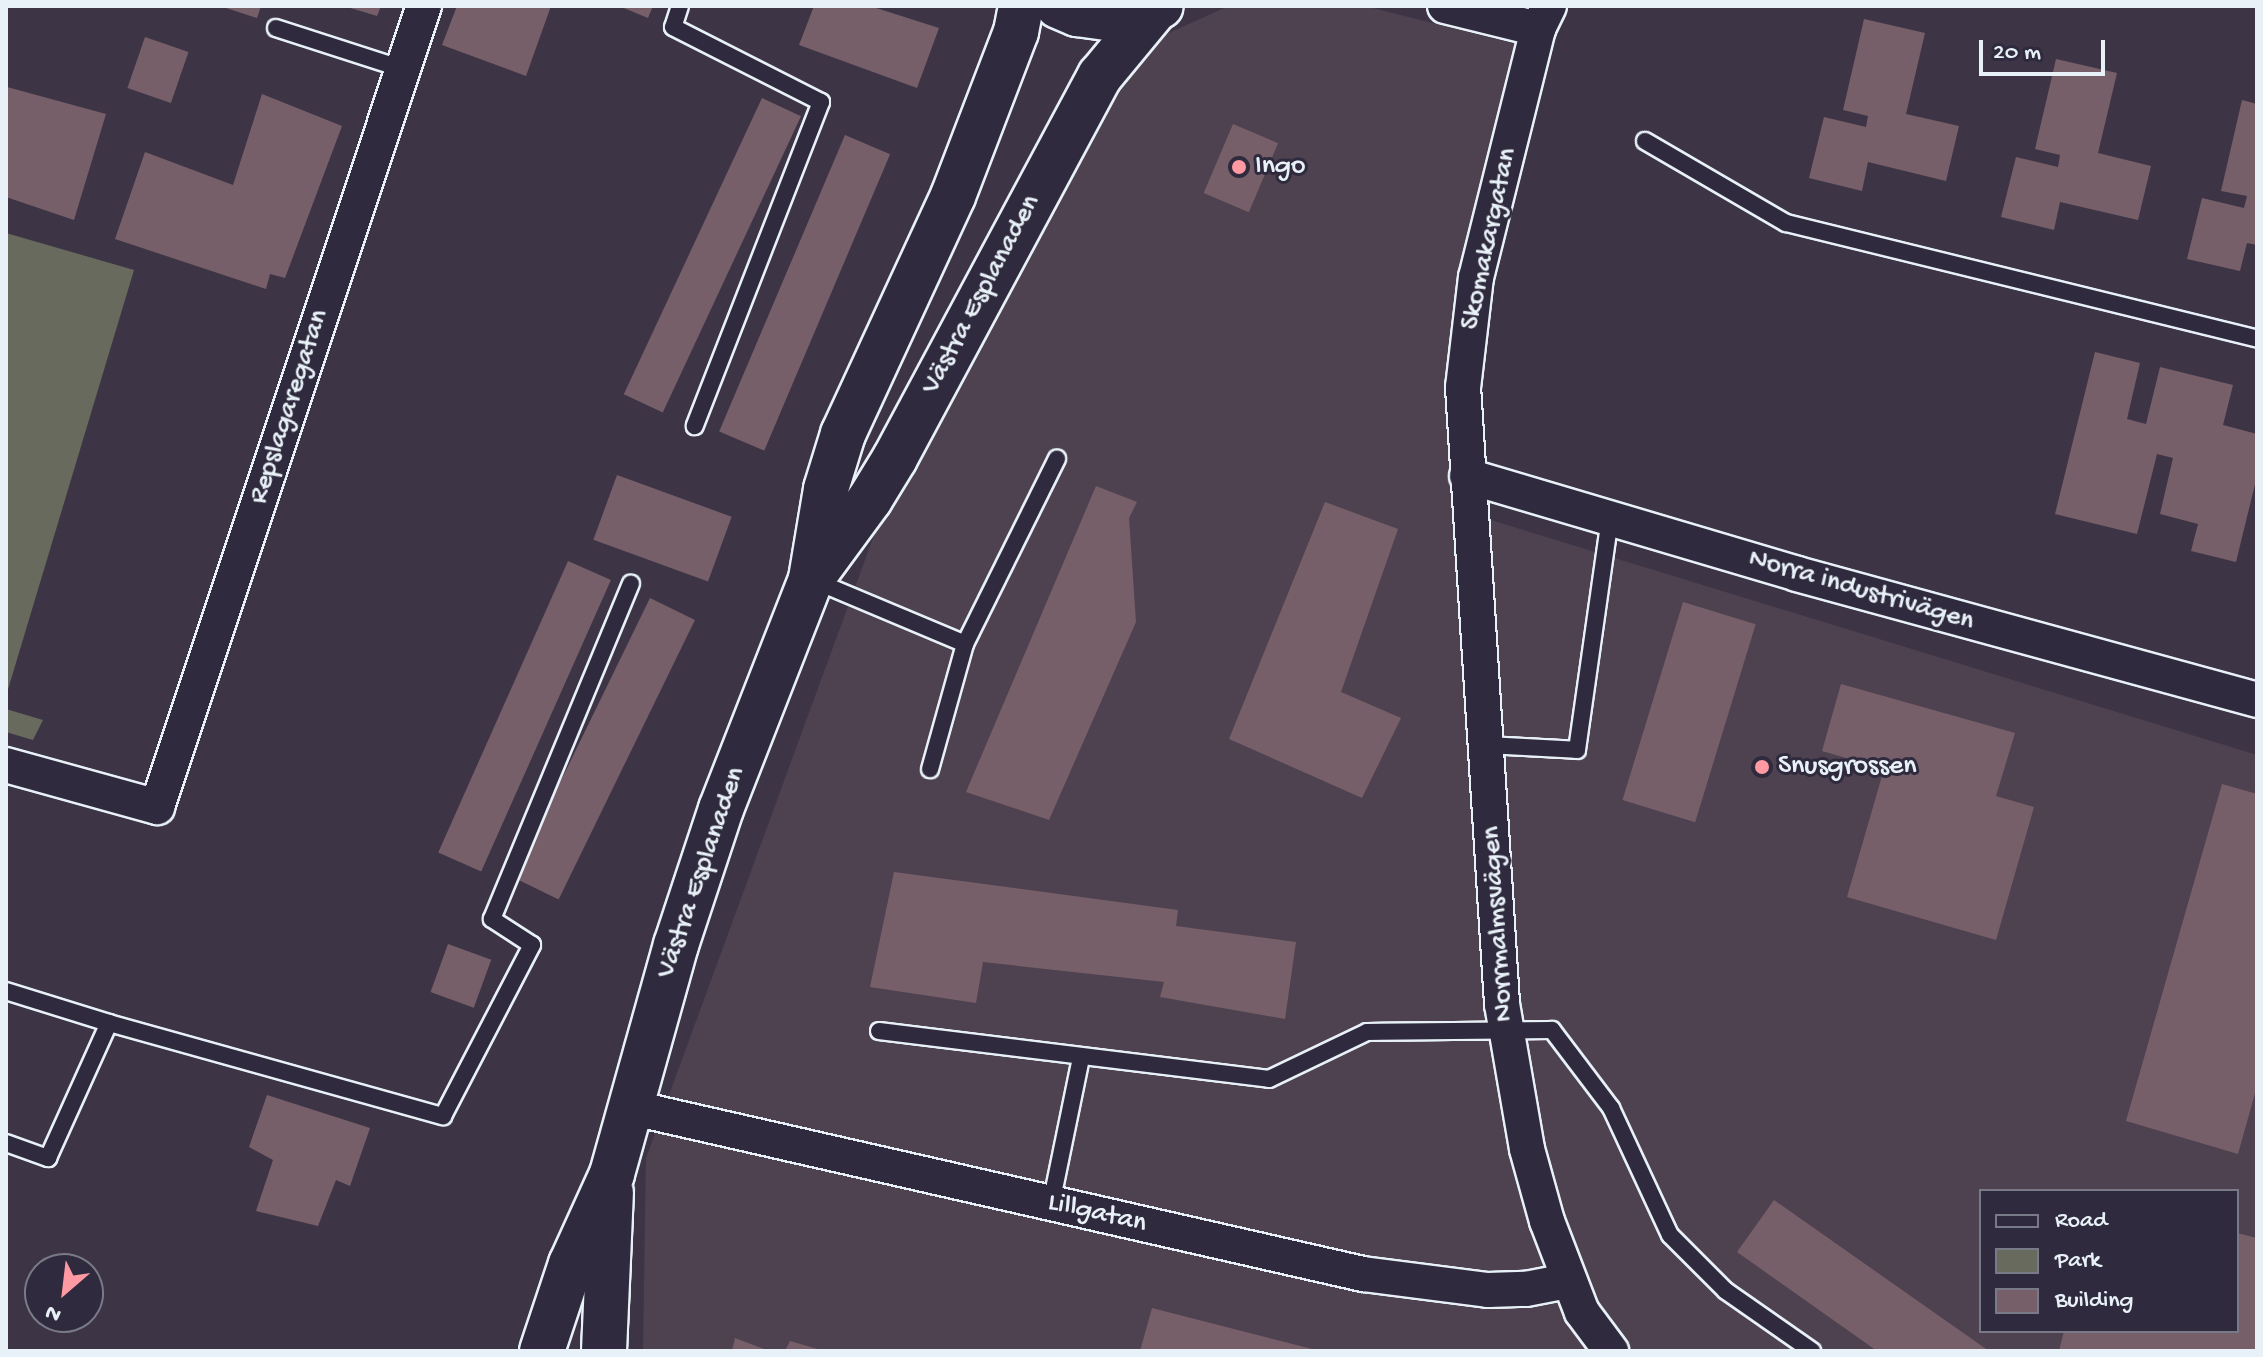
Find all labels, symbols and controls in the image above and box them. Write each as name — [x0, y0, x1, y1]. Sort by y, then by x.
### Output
scale bar — [1983, 24, 2109, 74]
text: 20 m — [1993, 39, 2041, 68]
street label: Skomakargatan — [1454, 145, 1526, 333]
place label: Ingo — [1255, 150, 1305, 184]
marker: Ingo — [1230, 158, 1248, 176]
street label: Västra Esplanaden — [915, 189, 1049, 401]
street label: Repslagaregatan — [243, 306, 337, 508]
street label: Norra industrivägen — [1744, 543, 1978, 639]
place label: Snusgrossen — [1778, 750, 1916, 784]
marker: Snusgrossen — [1753, 758, 1771, 776]
street label: Västra Esplanaden — [650, 763, 754, 983]
street label: Norrmalmsvägen — [1475, 825, 1523, 1023]
street label: Lillgatan — [1044, 1186, 1150, 1242]
legend — [1979, 1189, 2239, 1333]
text: Road — [2055, 1207, 2107, 1236]
text: Park — [2055, 1247, 2101, 1276]
north arrow — [24, 1253, 104, 1333]
text: Building — [2055, 1287, 2133, 1316]
text: N — [41, 1298, 66, 1327]

